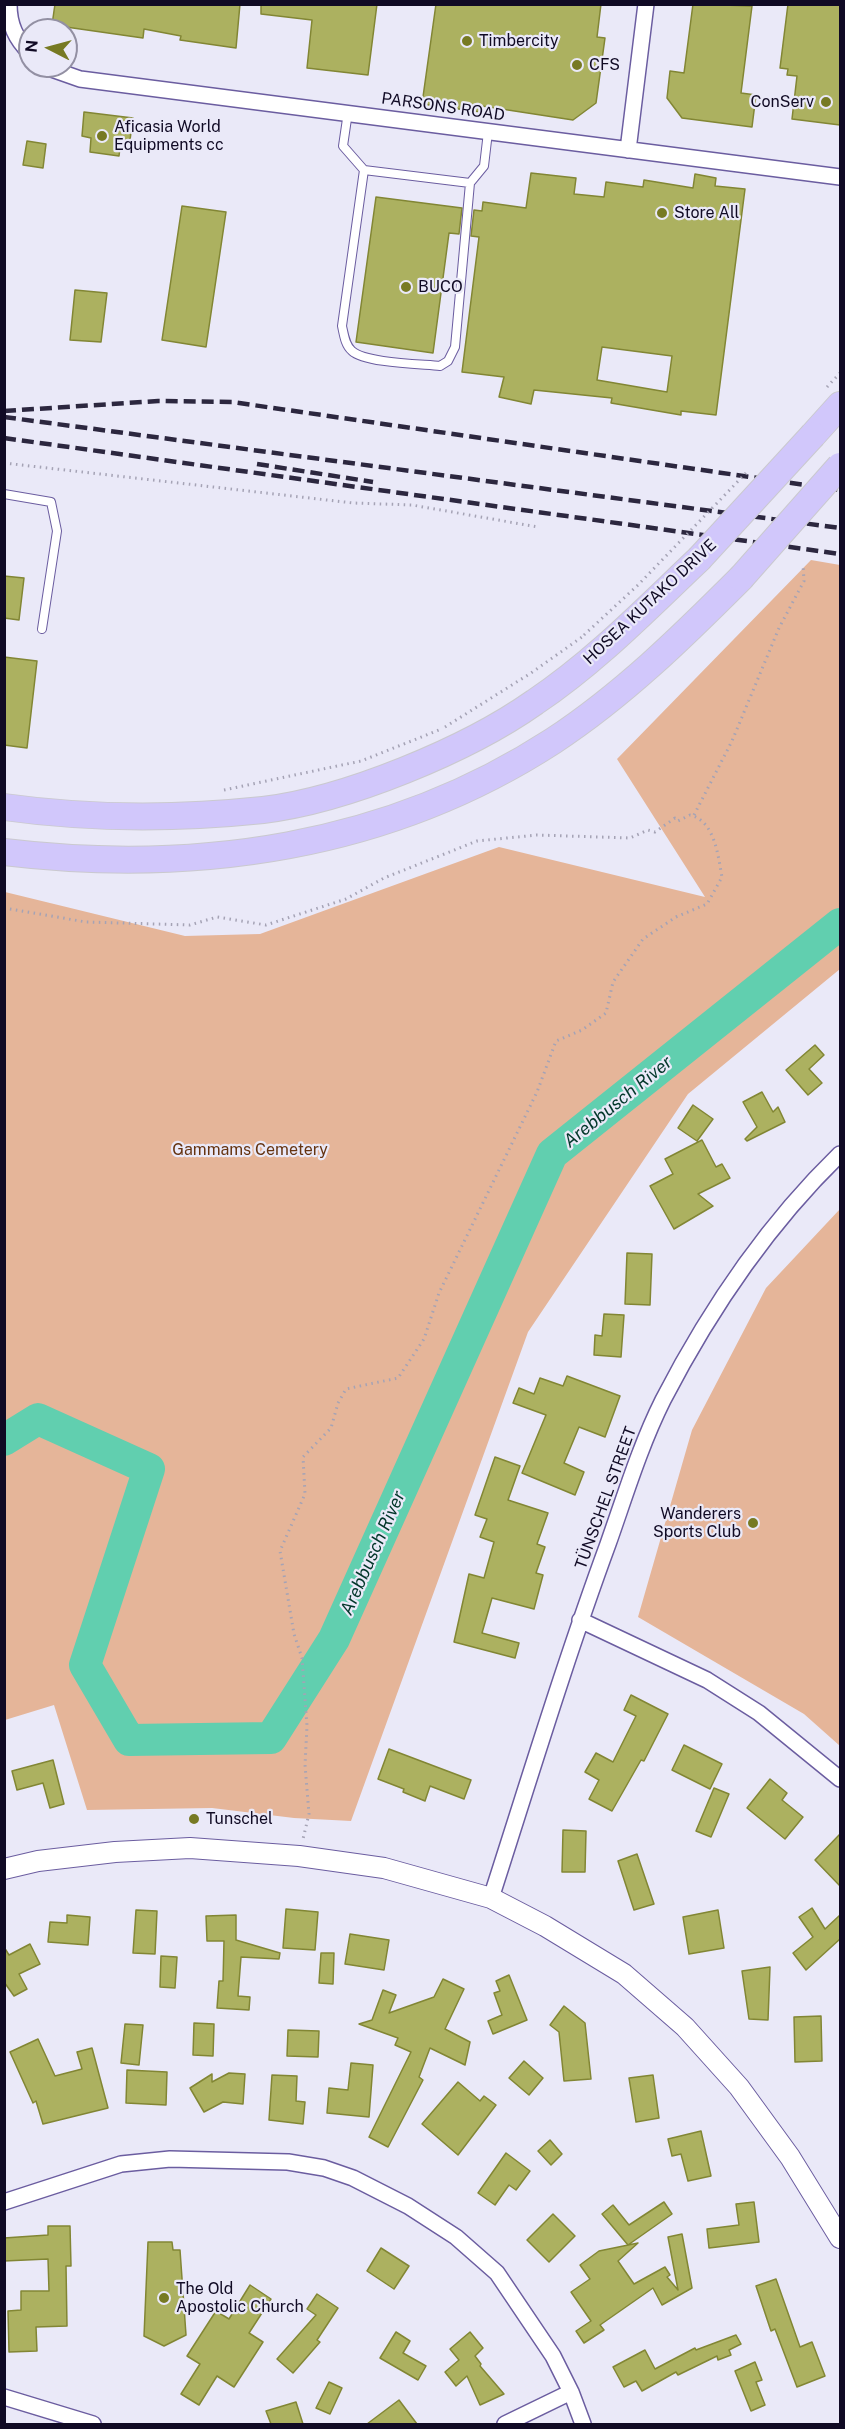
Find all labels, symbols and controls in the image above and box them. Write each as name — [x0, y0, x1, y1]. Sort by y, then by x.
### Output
north arrow — [18, 18, 78, 78]
place label: Timbercity — [479, 31, 558, 51]
marker: Timbercity — [460, 34, 474, 48]
text: N — [21, 39, 42, 53]
place label: CFS — [589, 55, 620, 75]
marker: CFS — [570, 58, 584, 72]
street label: PARSONS ROAD — [380, 89, 506, 125]
place label: ConServ — [750, 92, 814, 112]
marker: ConServ — [819, 95, 833, 109]
place label: Aficasia World Equipments cc — [114, 117, 224, 155]
marker: Aficasia World Equipments cc — [95, 129, 109, 143]
place label: Store All — [674, 203, 739, 223]
marker: Store All — [655, 206, 669, 220]
place label: BUCO — [418, 277, 463, 297]
marker: BUCO — [399, 280, 413, 294]
street label: HOSEA KUTAKO DRIVE — [580, 535, 720, 669]
water label: Arebbusch River — [559, 1052, 677, 1152]
park label: Gammams Cemetery — [172, 1140, 328, 1160]
street label: TÜNSCHEL STREET — [571, 1424, 641, 1572]
water label: Arebbusch River — [336, 1488, 410, 1618]
place label: Wanderers Sports Club — [653, 1504, 741, 1542]
marker: Wanderers Sports Club — [746, 1516, 760, 1530]
place label: Tunschel — [206, 1809, 273, 1829]
marker: Tunschel — [187, 1812, 201, 1826]
place label: The Old Apostolic Church — [176, 2279, 304, 2317]
marker: The Old Apostolic Church — [157, 2291, 171, 2305]

